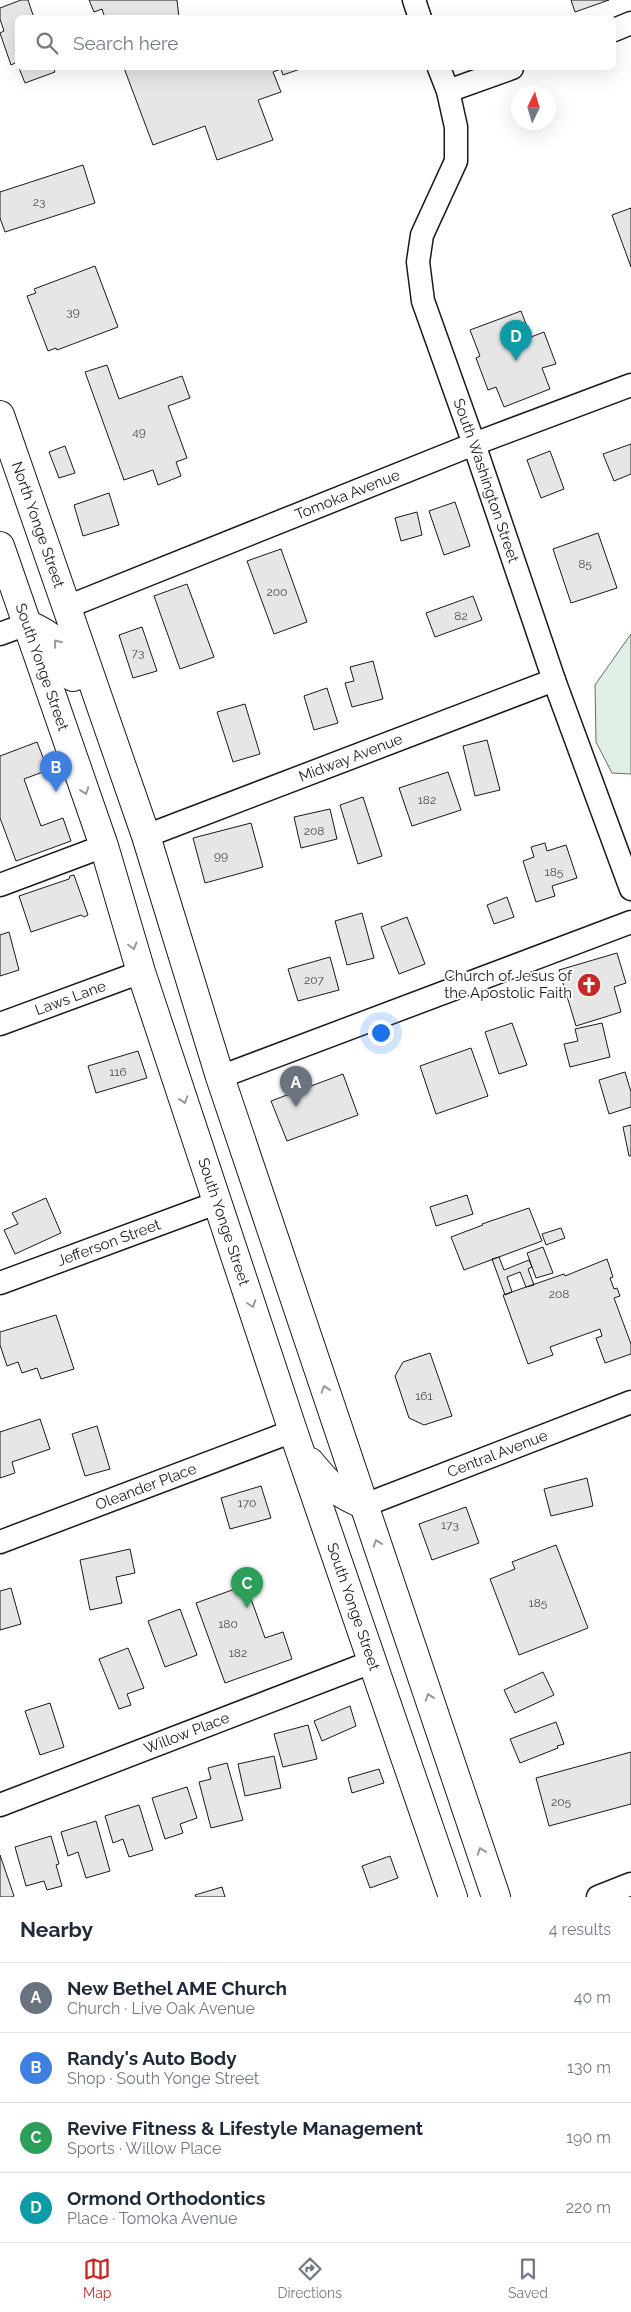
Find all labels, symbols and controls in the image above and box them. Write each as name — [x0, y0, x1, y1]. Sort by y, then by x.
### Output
search box — [15, 15, 616, 70]
icon: search — [33, 29, 61, 57]
text: Search here — [73, 32, 179, 54]
north arrow — [511, 85, 556, 130]
house number: 23 — [33, 195, 45, 209]
house number: 39 — [66, 305, 80, 319]
pin: D — [500, 320, 532, 361]
street label: South Washington Street — [449, 396, 523, 565]
house number: 49 — [132, 425, 146, 439]
street label: North Yonge Street — [8, 459, 68, 590]
street label: Tomoka Avenue — [292, 466, 403, 524]
house number: 85 — [578, 557, 592, 571]
house number: 200 — [267, 585, 287, 599]
street label: South Yonge Street — [12, 601, 72, 733]
house number: 82 — [454, 609, 468, 623]
one-way arrow — [54, 640, 63, 649]
house number: 73 — [132, 646, 144, 660]
street label: Midway Avenue — [296, 730, 405, 786]
pin: B — [40, 751, 72, 792]
one-way arrow — [79, 786, 89, 794]
house number: 182 — [418, 793, 436, 807]
house number: 208 — [304, 824, 324, 838]
house number: 99 — [214, 849, 228, 863]
house number: 185 — [545, 865, 564, 879]
one-way arrow — [128, 941, 138, 949]
place label: Church of Jesus of the Apostolic Faith — [444, 967, 573, 1002]
church icon: Church of Jesus of the Apostolic Faith — [576, 972, 602, 998]
house number: 207 — [304, 973, 325, 987]
street label: Laws Lane — [32, 977, 109, 1019]
your location — [368, 1020, 394, 1046]
house number: 116 — [109, 1065, 127, 1079]
pin: A — [280, 1066, 312, 1107]
one-way arrow — [178, 1095, 188, 1104]
street label: South Yonge Street — [194, 1156, 253, 1288]
street label: Jefferson Street — [55, 1215, 163, 1270]
house number: 208 — [549, 1287, 569, 1301]
one-way arrow — [246, 1299, 256, 1308]
one-way arrow — [321, 1385, 331, 1393]
house number: 161 — [415, 1389, 433, 1403]
street label: Central Avenue — [445, 1426, 550, 1481]
street label: Oleander Place — [93, 1459, 199, 1514]
house number: 170 — [238, 1496, 256, 1510]
house number: 173 — [441, 1518, 459, 1532]
one-way arrow — [373, 1539, 383, 1547]
street label: South Yonge Street — [323, 1540, 384, 1673]
pin: C — [231, 1567, 263, 1608]
house number: 185 — [529, 1596, 548, 1610]
house number: 180 — [218, 1617, 238, 1631]
house number: 182 — [229, 1646, 247, 1660]
one-way arrow — [425, 1693, 435, 1701]
street label: Willow Place — [141, 1708, 232, 1758]
house number: 205 — [551, 1795, 572, 1809]
one-way arrow — [476, 1847, 486, 1855]
text: Nearby — [20, 1917, 93, 1942]
text: 4 results — [549, 1920, 611, 1939]
text: New Bethel AME Church — [67, 1977, 287, 1999]
text: A — [31, 1988, 41, 2007]
text: 40 m — [574, 1988, 611, 2007]
text: Church · Live Oak Avenue — [67, 1999, 255, 2018]
text: Randy's Auto Body — [67, 2047, 237, 2069]
text: B — [31, 2058, 41, 2077]
text: 130 m — [567, 2058, 611, 2077]
text: Shop · South Yonge Street — [67, 2069, 259, 2088]
text: Revive Fitness & Lifestyle Management — [67, 2117, 423, 2139]
text: C — [31, 2128, 41, 2147]
text: 190 m — [566, 2128, 611, 2147]
text: Sports · Willow Place — [67, 2139, 221, 2158]
text: Ormond Orthodontics — [67, 2187, 265, 2209]
text: D — [30, 2198, 42, 2217]
text: 220 m — [566, 2198, 611, 2217]
text: Place · Tomoka Avenue — [67, 2209, 237, 2228]
tab: Map — [83, 2255, 111, 2301]
tab: Directions — [277, 2255, 342, 2301]
tab: Saved — [508, 2255, 548, 2301]

